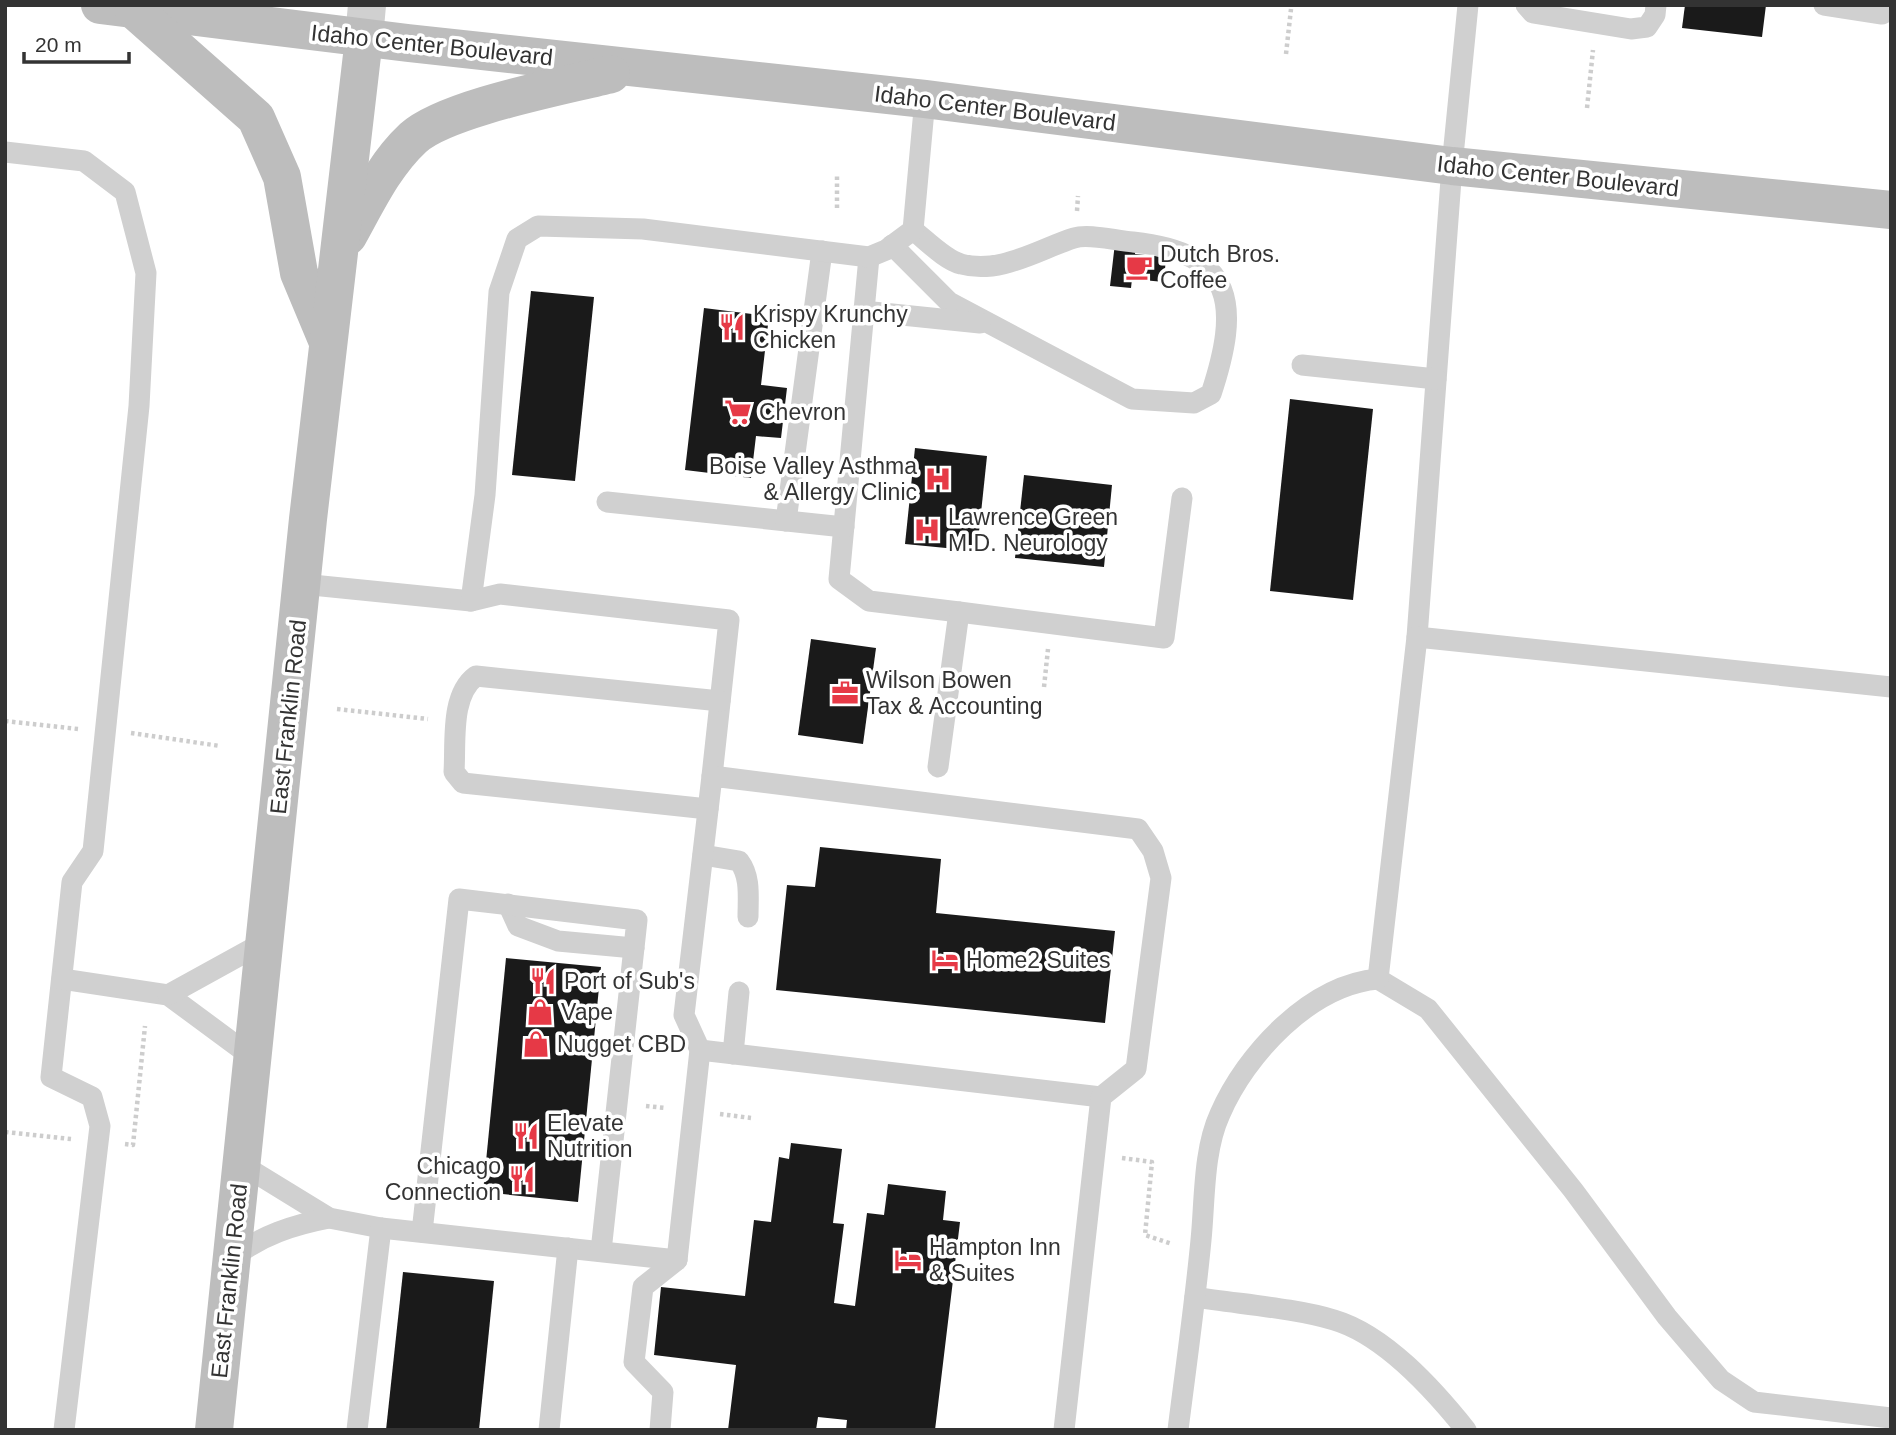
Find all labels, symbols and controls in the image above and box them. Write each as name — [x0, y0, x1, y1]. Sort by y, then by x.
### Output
street label: Idaho Center Boulevard — [310, 19, 554, 71]
scale bar — [24, 21, 130, 65]
text: 20 m — [35, 33, 82, 56]
street label: Idaho Center Boulevard — [873, 80, 1117, 136]
street label: Idaho Center Boulevard — [1436, 150, 1680, 202]
place label: Dutch Bros. Coffee — [1160, 241, 1280, 293]
cafe icon: Dutch Bros. Coffee — [1124, 252, 1154, 282]
place label: Krispy Krunchy Chicken — [753, 301, 908, 353]
restaurant icon: Krispy Krunchy Chicken — [717, 312, 747, 342]
supermarket icon: Chevron — [723, 397, 753, 427]
place label: Chevron — [759, 399, 846, 425]
place label: Boise Valley Asthma & Allergy Clinic — [709, 453, 917, 505]
hospital icon: Boise Valley Asthma & Allergy Clinic — [923, 464, 953, 494]
place label: Lawrence Green M.D. Neurology — [948, 504, 1118, 556]
hospital icon: Lawrence Green M.D. Neurology — [912, 515, 942, 545]
street label: East Franklin Road — [265, 618, 311, 816]
place label: Wilson Bowen Tax & Accounting — [866, 667, 1042, 719]
office icon: Wilson Bowen Tax & Accounting — [830, 678, 860, 708]
hotel icon: Home2 Suites — [930, 945, 960, 975]
place label: Home2 Suites — [966, 947, 1110, 973]
restaurant icon: Port of Sub's — [528, 966, 558, 996]
place label: Port of Sub's — [564, 968, 695, 994]
shop icon: Vape — [525, 997, 555, 1027]
place label: Vape — [561, 999, 613, 1025]
shop icon: Nugget CBD — [521, 1029, 551, 1059]
place label: Nugget CBD — [557, 1031, 686, 1057]
place label: Elevate Nutrition — [547, 1110, 633, 1162]
restaurant icon: Elevate Nutrition — [511, 1121, 541, 1151]
place label: Chicago Connection — [385, 1153, 501, 1205]
restaurant icon: Chicago Connection — [507, 1164, 537, 1194]
street label: East Franklin Road — [206, 1182, 252, 1380]
place label: Hampton Inn & Suites — [929, 1234, 1061, 1286]
hotel icon: Hampton Inn & Suites — [893, 1245, 923, 1275]

